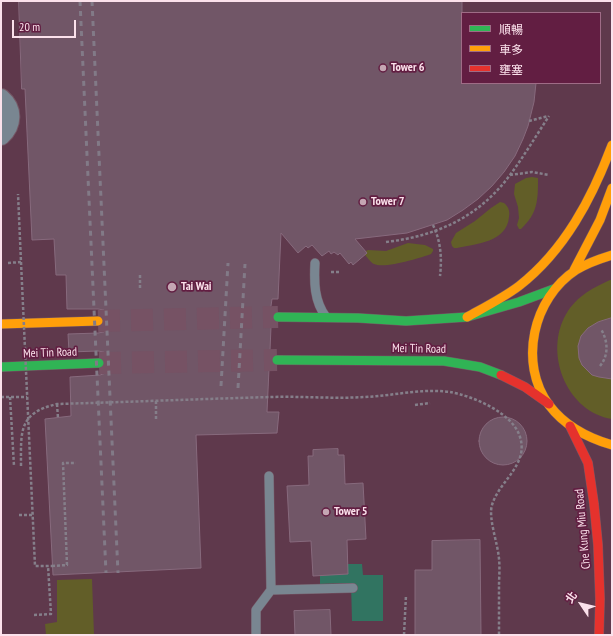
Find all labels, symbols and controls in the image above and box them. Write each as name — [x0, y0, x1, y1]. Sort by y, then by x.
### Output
scale bar — [14, 12, 78, 38]
legend — [461, 12, 601, 84]
text: 20 m — [19, 19, 40, 34]
text: 順暢 — [499, 22, 523, 37]
text: 車多 — [499, 42, 523, 57]
place label: Tower 6 — [391, 61, 425, 75]
text: 壅塞 — [499, 62, 523, 77]
marker: Tower 6 — [378, 63, 388, 73]
place label: Tower 7 — [371, 195, 405, 209]
marker: Tower 7 — [358, 197, 368, 207]
place label: Tai Wai — [181, 280, 212, 294]
marker: Tai Wai — [166, 281, 178, 293]
street label: Mei Tin Road — [392, 341, 446, 357]
street label: Mei Tin Road — [23, 345, 77, 361]
street label: Che Kung Miu Road — [572, 488, 594, 570]
place label: Tower 5 — [334, 505, 368, 519]
marker: Tower 5 — [321, 507, 331, 517]
north arrow — [561, 584, 601, 624]
text: 北 — [562, 589, 580, 606]

